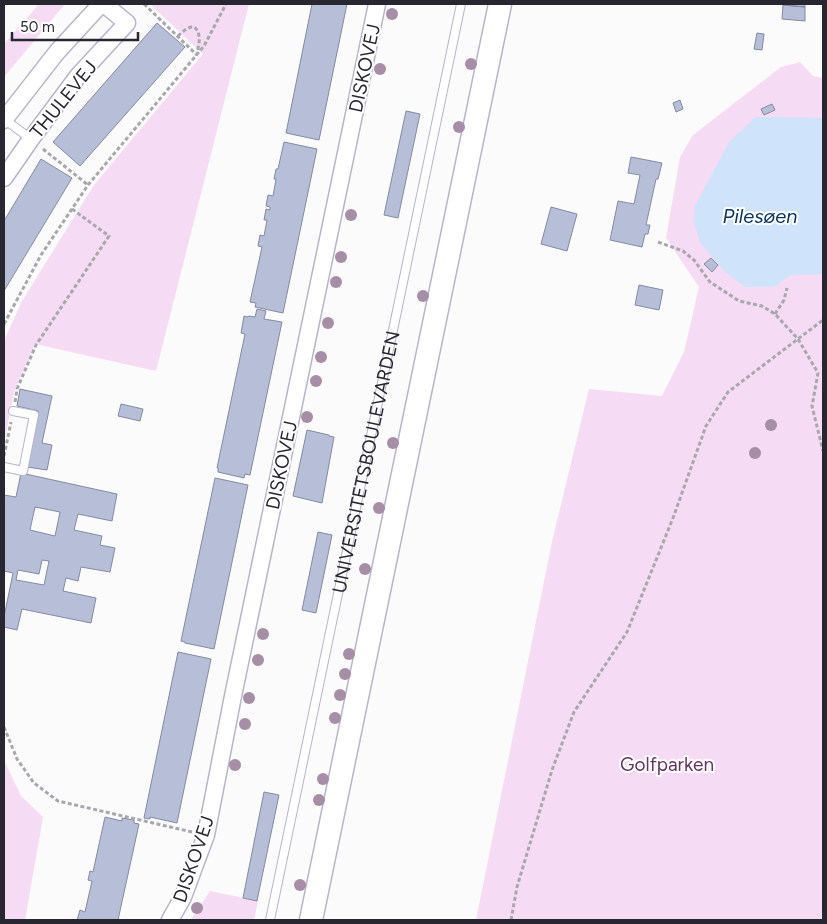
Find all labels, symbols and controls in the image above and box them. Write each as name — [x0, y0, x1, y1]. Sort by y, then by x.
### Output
scale bar — [12, 10, 139, 42]
text: 50 m — [20, 18, 55, 36]
street label: DISKOVEJ — [344, 22, 385, 115]
street label: THULEVEJ — [25, 56, 102, 143]
water label: Pilesøen — [723, 204, 797, 228]
street label: UNIVERSITETSBOULEVARDEN — [327, 329, 405, 595]
street label: DISKOVEJ — [261, 419, 302, 512]
park label: Golfparken — [620, 753, 714, 776]
street label: DISKOVEJ — [168, 813, 219, 906]

